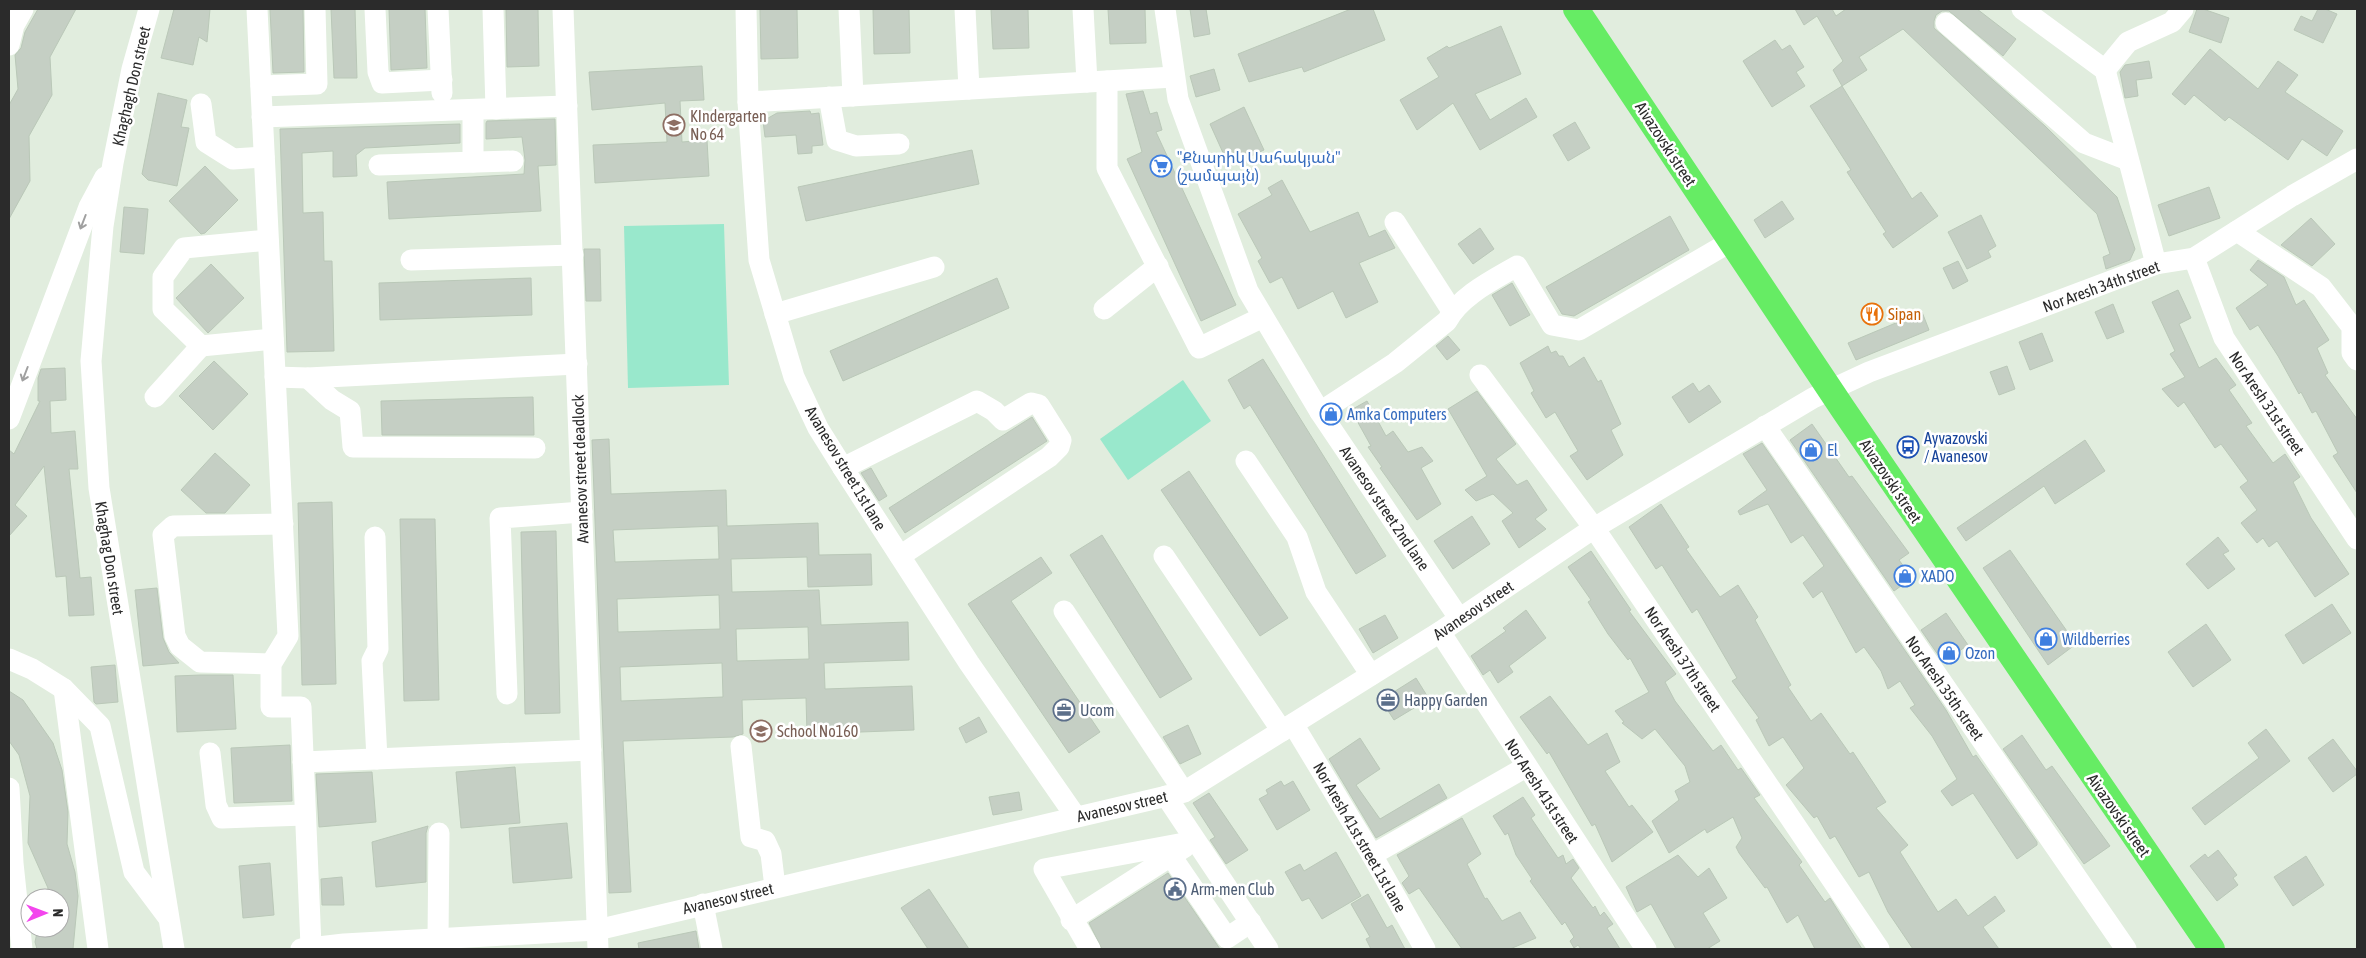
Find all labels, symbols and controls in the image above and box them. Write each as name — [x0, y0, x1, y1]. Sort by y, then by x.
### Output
street label: Khaghagh Don street — [108, 24, 155, 148]
street label: Aivazovski street — [1632, 98, 1700, 190]
place label: KIndergarten No 64 — [690, 107, 767, 143]
school or university icon: KIndergarten No 64 — [662, 113, 686, 137]
place label: "Քնարիկ Սահակյան" (շամպայն) — [1177, 148, 1341, 185]
supermarket icon: "Քնարիկ Սահակյան" (շամպայն) — [1149, 154, 1173, 178]
one-way arrow — [78, 214, 87, 230]
street label: Nor Aresh 34th street — [2040, 256, 2162, 315]
restaurant icon: Sipan — [1860, 302, 1884, 326]
place label: Sipan — [1888, 305, 1921, 324]
street label: Nor Aresh 31st street — [2226, 348, 2308, 458]
one-way arrow — [20, 367, 29, 382]
street label: Avanesov street deadlock — [568, 394, 592, 544]
shop icon: Amka Computers — [1319, 402, 1343, 426]
street label: Avanesov street 1st lane — [802, 403, 890, 533]
place label: Amka Computers — [1347, 405, 1447, 424]
place label: Ayvazovski / Avanesov — [1924, 429, 1988, 465]
bus stop icon: Ayvazovski / Avanesov — [1896, 435, 1920, 459]
street label: Aivazovski street — [1856, 436, 1926, 527]
shop icon: El — [1799, 438, 1823, 462]
place label: El — [1827, 441, 1839, 459]
street label: Avanesov street 2nd lane — [1337, 442, 1433, 574]
street label: Khaghag Don street — [91, 500, 128, 617]
shop icon: XADO — [1893, 564, 1917, 588]
place label: XADO — [1921, 567, 1954, 585]
street label: Avanesov street — [1430, 576, 1517, 643]
street label: Nor Aresh 37th street — [1641, 603, 1725, 715]
shop icon: Wildberries — [2034, 627, 2058, 651]
place label: Wildberries — [2062, 630, 2130, 648]
street label: Nor Aresh 35th street — [1902, 632, 1988, 744]
shop icon: Ozon — [1937, 641, 1961, 665]
place label: Ozon — [1965, 644, 1995, 662]
office icon: Happy Garden — [1376, 688, 1400, 712]
place label: Happy Garden — [1404, 691, 1488, 710]
office icon: Ucom — [1052, 698, 1076, 722]
place label: Ucom — [1080, 701, 1114, 719]
school or university icon: School No160 — [749, 719, 773, 743]
place label: School No160 — [777, 722, 858, 740]
street label: Nor Aresh 41st street — [1502, 735, 1583, 847]
street label: Nor Aresh 41st street 1st lane — [1310, 759, 1410, 915]
street label: Aivazovski street — [2084, 770, 2154, 860]
street label: Avanesov street — [1075, 787, 1169, 825]
public building icon: Arm-men Club — [1163, 877, 1187, 901]
street label: Avanesov street — [681, 879, 775, 917]
place label: Arm-men Club — [1191, 880, 1275, 898]
north arrow — [20, 888, 70, 938]
text: N — [50, 909, 66, 917]

